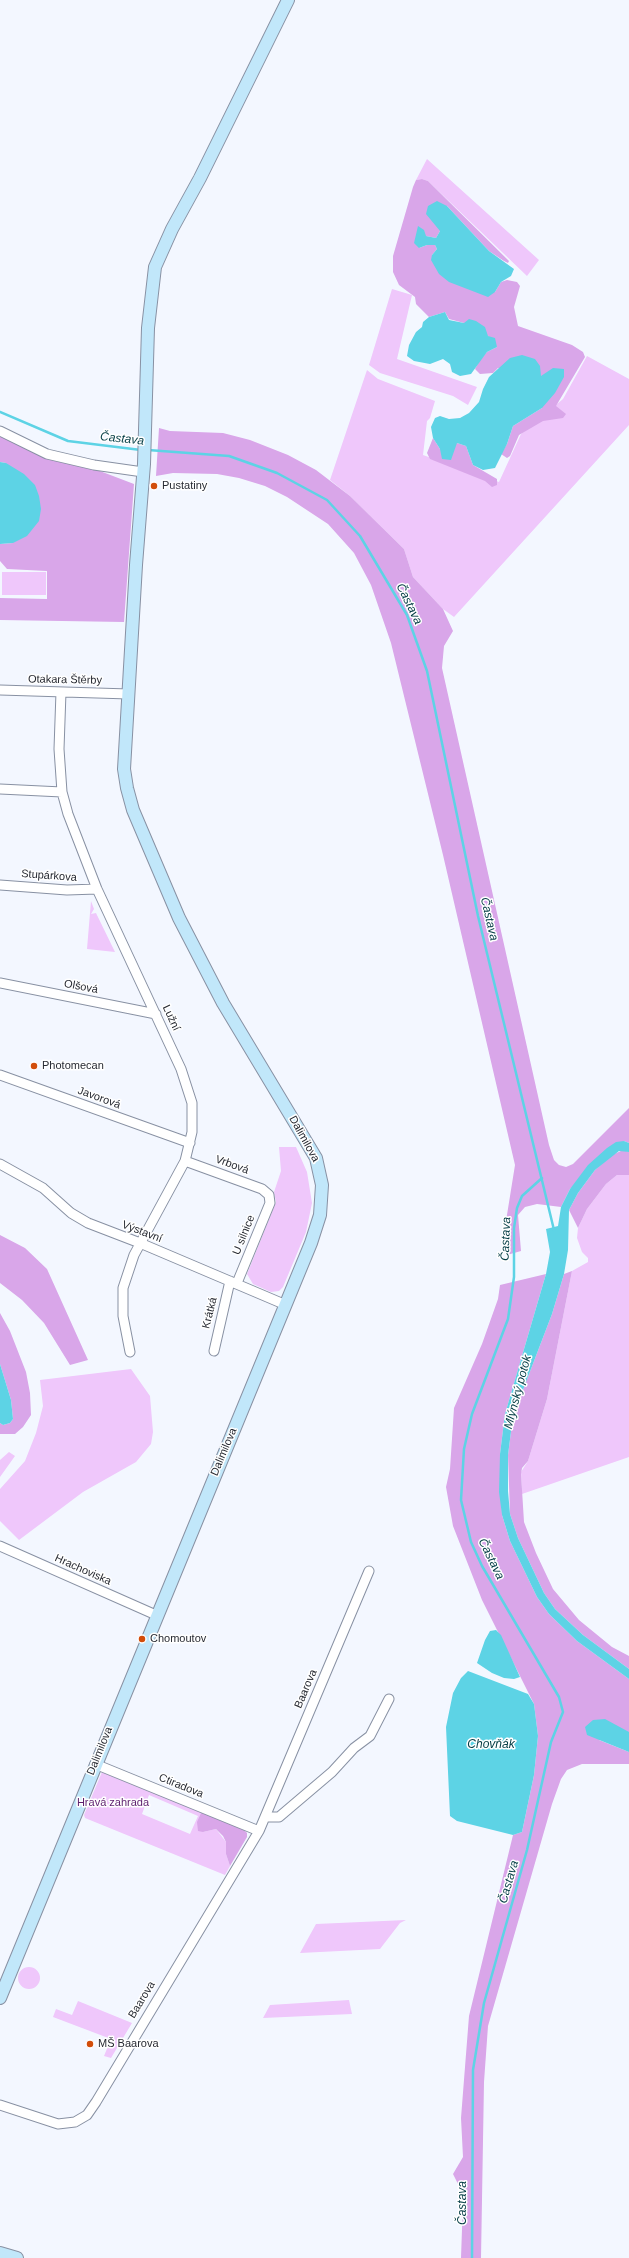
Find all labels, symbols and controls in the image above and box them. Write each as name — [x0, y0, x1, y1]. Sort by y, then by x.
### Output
water label: Častava — [99, 430, 145, 448]
place label: Pustatiny — [162, 479, 207, 493]
marker: Pustatiny — [149, 481, 159, 491]
water label: Častava — [393, 581, 425, 627]
street label: Otakara Štěrby — [28, 673, 102, 687]
street label: Stupárkova — [21, 867, 77, 885]
water label: Častava — [477, 896, 501, 942]
street label: Olšová — [63, 977, 99, 997]
street label: Lužní — [159, 1003, 183, 1033]
place label: Photomecan — [42, 1059, 104, 1073]
marker: Photomecan — [29, 1061, 39, 1071]
street label: Javorová — [76, 1084, 122, 1112]
street label: Dalimilova — [286, 1114, 322, 1164]
street label: Vrbová — [214, 1153, 250, 1177]
street label: U silnice — [230, 1213, 258, 1257]
water label: Častava — [498, 1217, 514, 1261]
street label: Výstavní — [120, 1218, 164, 1246]
street label: Krátká — [200, 1296, 220, 1330]
water label: Mlýnský potok — [501, 1353, 535, 1431]
street label: Dalimilova — [208, 1426, 240, 1478]
water label: Častava — [475, 1536, 507, 1582]
street label: Hrachoviska — [53, 1552, 113, 1588]
place label: Chomoutov — [150, 1632, 206, 1646]
marker: Chomoutov — [137, 1634, 147, 1644]
street label: Baarova — [292, 1668, 320, 1710]
street label: Dalimilova — [84, 1725, 116, 1777]
water label: Chovňák — [467, 1738, 515, 1752]
street label: Ctiradova — [157, 1771, 205, 1801]
park label: Hravá zahrada — [77, 1796, 149, 1810]
water label: Častava — [496, 1859, 522, 1905]
street label: Baarova — [126, 1979, 158, 2021]
place label: MŠ Baarova — [98, 2037, 159, 2051]
marker: MŠ Baarova — [85, 2039, 95, 2049]
water label: Častava — [456, 2181, 470, 2225]

